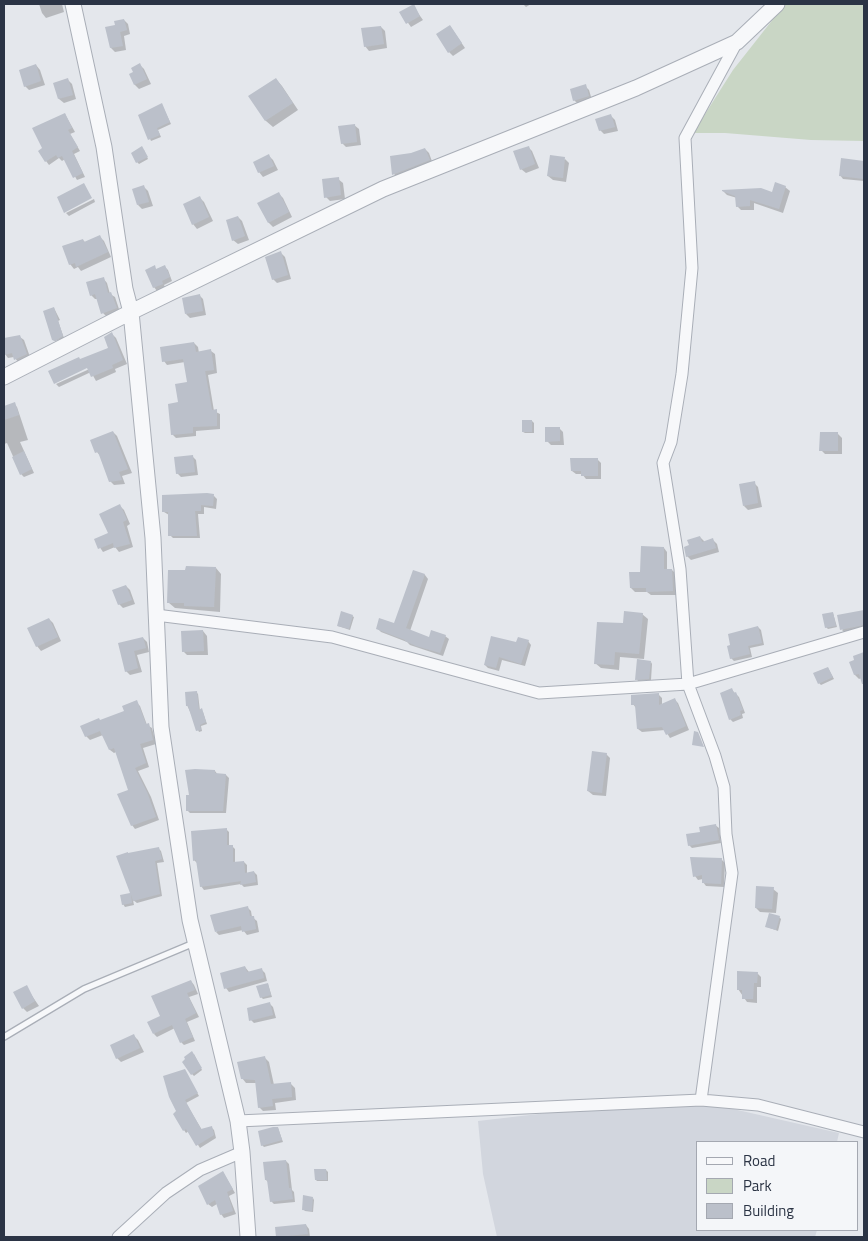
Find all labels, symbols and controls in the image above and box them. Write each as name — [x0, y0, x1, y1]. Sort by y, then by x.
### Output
legend — [696, 1141, 858, 1231]
text: Road — [743, 1149, 775, 1172]
text: Park — [743, 1174, 772, 1197]
text: Building — [743, 1199, 794, 1222]

